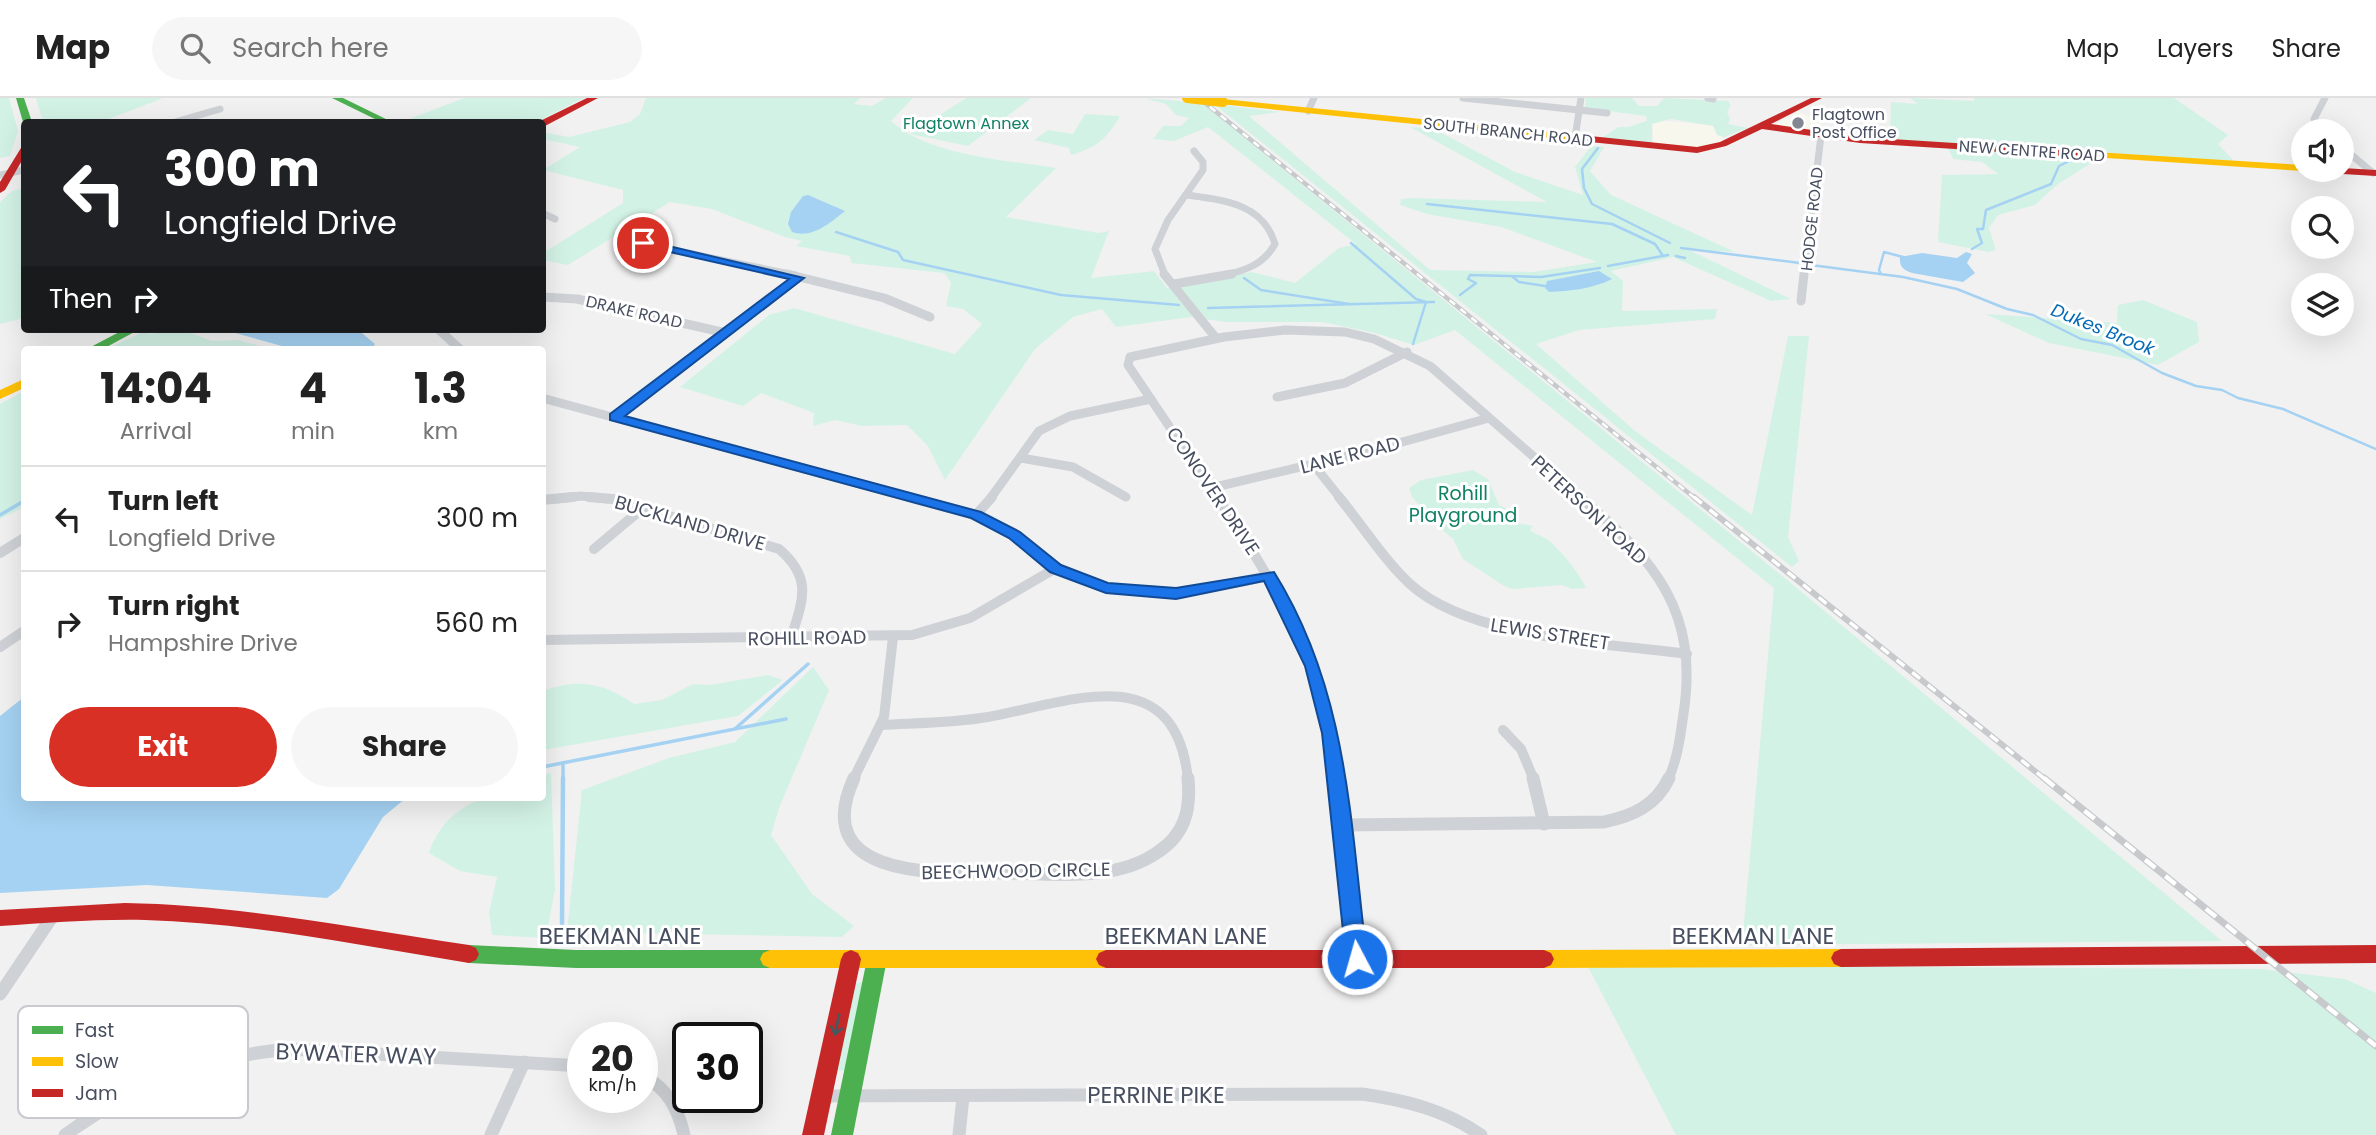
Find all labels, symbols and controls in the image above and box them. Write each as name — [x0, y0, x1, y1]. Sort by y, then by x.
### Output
search box — [152, 17, 642, 80]
text: Map — [35, 24, 110, 71]
icon: search — [176, 29, 214, 67]
text: Search here — [232, 30, 389, 66]
text: Map — [2066, 32, 2119, 65]
text: Layers — [2157, 32, 2233, 65]
text: Share — [2271, 32, 2341, 65]
place label: Flagtown Post Office — [1812, 103, 1897, 144]
park label: Flagtown Annex — [903, 112, 1029, 135]
street label: SOUTH BRANCH ROAD — [1422, 112, 1594, 152]
marker: Flagtown Post Office — [1790, 115, 1806, 131]
map controls — [2291, 119, 2354, 336]
button: sound — [2291, 119, 2354, 182]
street label: NEW CENTRE ROAD — [1958, 134, 2106, 168]
text: 300 m — [164, 135, 320, 203]
icon: left — [49, 147, 140, 238]
street label: HODGE ROAD — [1795, 166, 1829, 272]
button: search — [2291, 196, 2354, 259]
text: Longfield Drive — [164, 200, 397, 245]
pin — [613, 213, 673, 273]
icon: arrive — [624, 224, 662, 262]
button: layers — [2291, 273, 2354, 336]
icon: right — [126, 280, 164, 318]
text: Then — [49, 281, 112, 317]
street label: DRAKE ROAD — [584, 290, 684, 334]
water label: Dukes Brook — [2048, 297, 2159, 361]
text: 14:04 — [100, 359, 212, 418]
text: 4 — [299, 359, 327, 418]
text: 1.3 — [414, 359, 467, 418]
text: Arrival — [120, 415, 192, 447]
text: min — [291, 415, 335, 447]
text: km — [423, 415, 458, 447]
street label: CONOVER DRIVE — [1160, 422, 1266, 560]
street label: LANE ROAD — [1297, 430, 1403, 480]
street label: PETERSON ROAD — [1525, 449, 1653, 571]
park label: Rohill Playground — [1409, 480, 1517, 529]
text: Turn left — [108, 483, 219, 519]
street label: BUCKLAND DRIVE — [611, 489, 769, 557]
icon: left — [49, 500, 87, 538]
text: 300 m — [436, 500, 518, 536]
text: Longfield Drive — [108, 522, 275, 554]
text: Turn right — [108, 588, 240, 624]
icon: right — [49, 605, 87, 643]
text: 560 m — [435, 605, 518, 641]
street label: LEWIS STREET — [1489, 611, 1611, 657]
street label: ROHILL ROAD — [748, 623, 866, 653]
text: Hampshire Drive — [108, 627, 298, 659]
button: Exit — [49, 707, 277, 787]
button: Share — [291, 707, 518, 787]
street label: BEECHWOOD CIRCLE — [921, 856, 1111, 886]
street label: BEEKMAN LANE — [539, 920, 701, 952]
street label: BEEKMAN LANE — [1105, 920, 1267, 952]
street label: BEEKMAN LANE — [1672, 920, 1834, 952]
position arrow — [1320, 922, 1394, 996]
legend — [18, 1006, 248, 1118]
one-way arrow — [829, 1013, 843, 1036]
text: Fast — [75, 1017, 114, 1044]
speed limit sign: 30 — [672, 1022, 763, 1113]
text: 20 — [591, 1034, 634, 1083]
street label: BYWATER WAY — [275, 1035, 437, 1073]
text: Slow — [75, 1048, 119, 1075]
text: km/h — [589, 1072, 636, 1097]
street label: PERRINE PIKE — [1087, 1079, 1225, 1111]
text: Jam — [75, 1080, 117, 1107]

